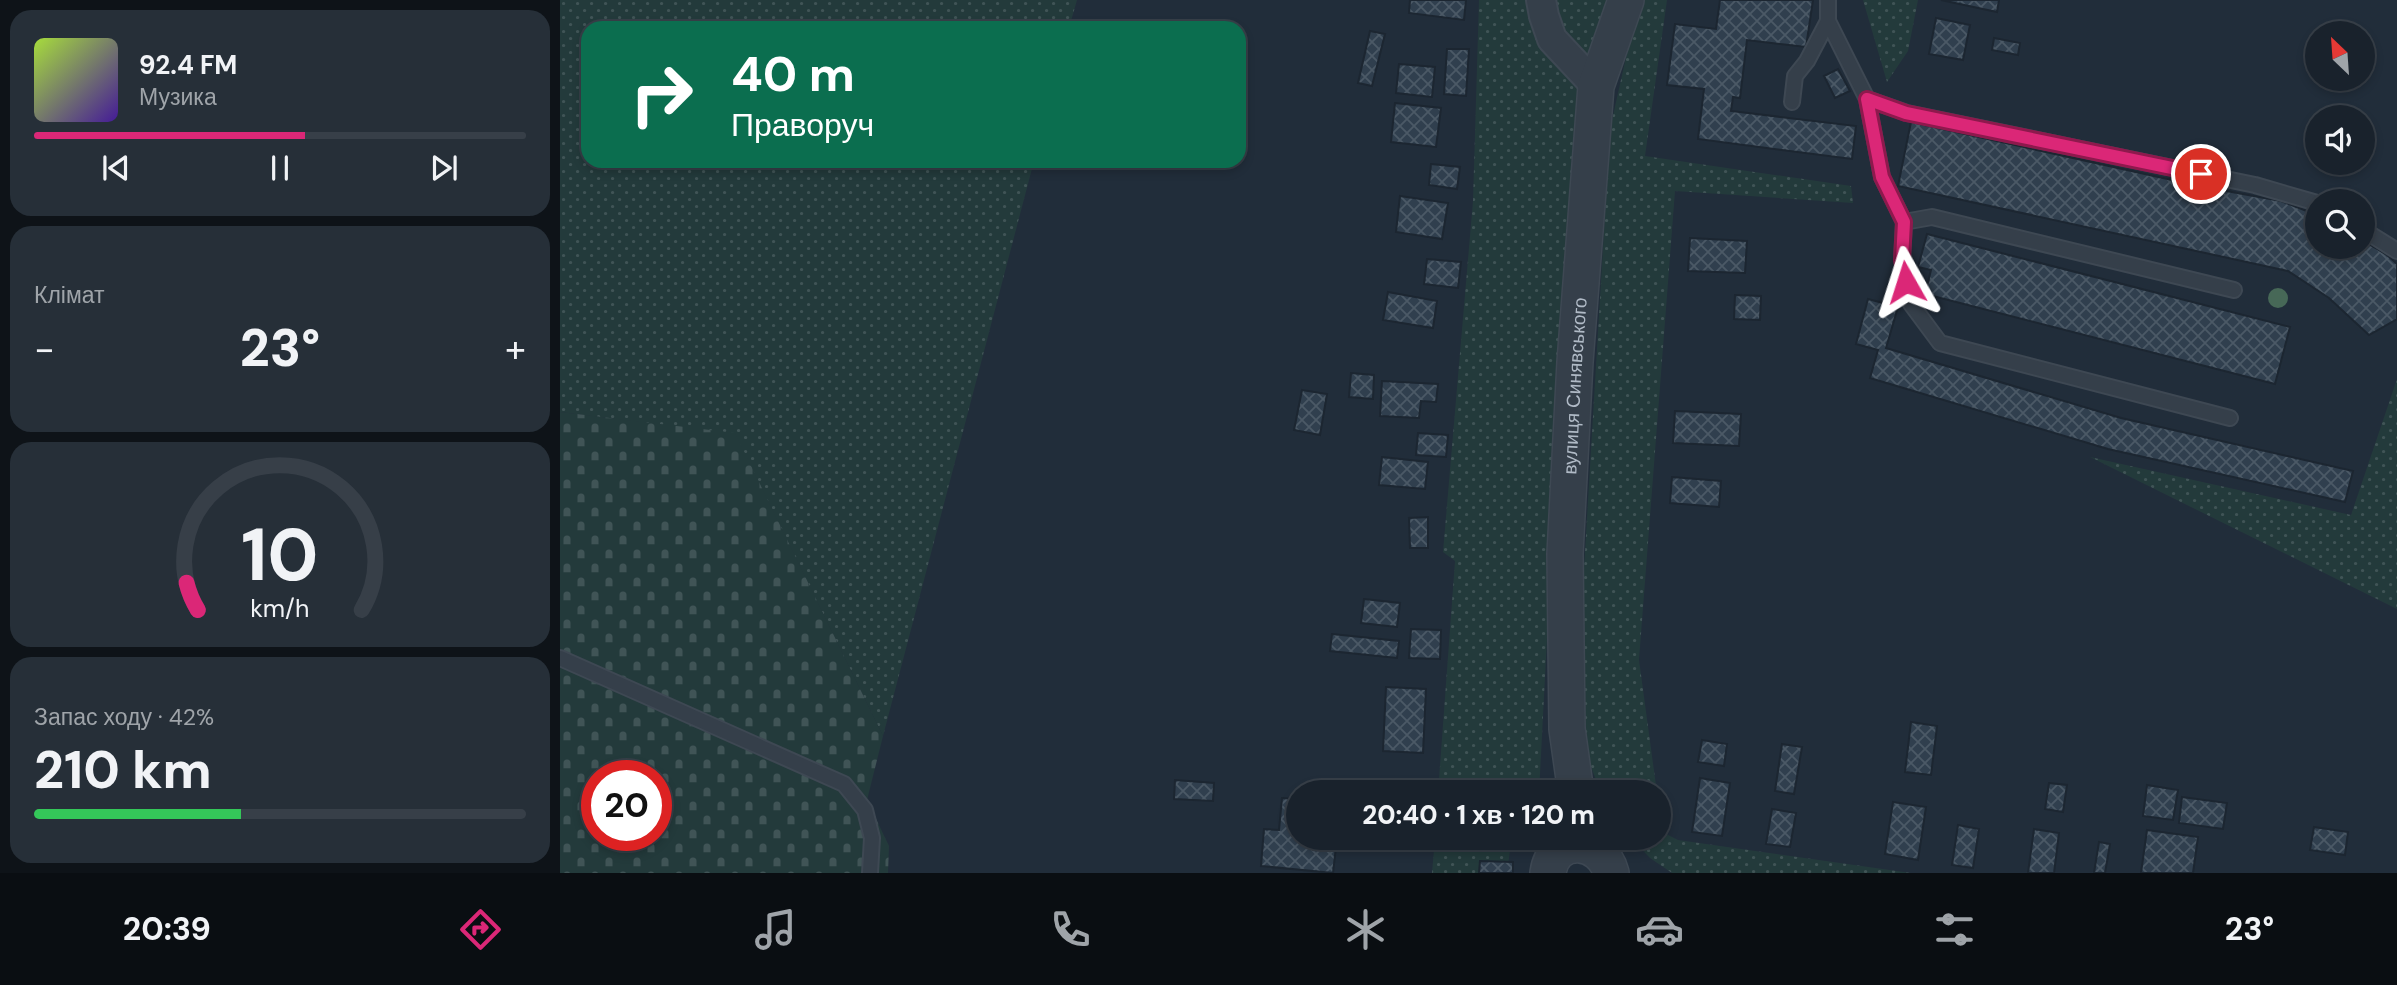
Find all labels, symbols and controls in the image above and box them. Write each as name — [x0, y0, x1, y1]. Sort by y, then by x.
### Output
north arrow — [2305, 21, 2375, 91]
map controls — [2305, 21, 2375, 259]
text: 40 m — [731, 42, 855, 106]
text: 92.4 FM — [139, 48, 237, 82]
icon: right — [616, 49, 707, 140]
text: Музика — [139, 82, 217, 112]
text: Праворуч — [731, 104, 874, 146]
button: sound — [2305, 105, 2375, 175]
pin — [2171, 144, 2231, 204]
icon: previous — [97, 149, 135, 187]
icon: pause — [261, 149, 299, 187]
icon: next — [425, 149, 463, 187]
icon: arrive — [2182, 155, 2220, 193]
button: search — [2305, 189, 2375, 259]
position arrow — [1869, 245, 1943, 319]
text: Клімат — [34, 280, 105, 310]
street label: вулиця Синявського — [1557, 296, 1592, 475]
text: 23° — [240, 314, 320, 382]
text: − — [34, 324, 55, 374]
text: + — [505, 324, 526, 374]
text: 10 — [241, 509, 319, 604]
text: km/h — [250, 592, 310, 625]
text: Запас ходу · 42% — [34, 702, 214, 732]
text: 210 km — [34, 736, 212, 804]
speed limit sign: 20 — [581, 760, 672, 851]
text: 20:40 · 1 хв · 120 m — [1362, 798, 1595, 832]
icon: directions — [456, 905, 505, 954]
icon: music — [751, 905, 800, 954]
icon: phone — [1046, 905, 1095, 954]
icon: climate — [1341, 905, 1390, 954]
icon: car — [1635, 905, 1684, 954]
icon: filters — [1930, 905, 1979, 954]
text: 20:39 — [123, 908, 211, 950]
text: 23° — [2225, 908, 2274, 950]

